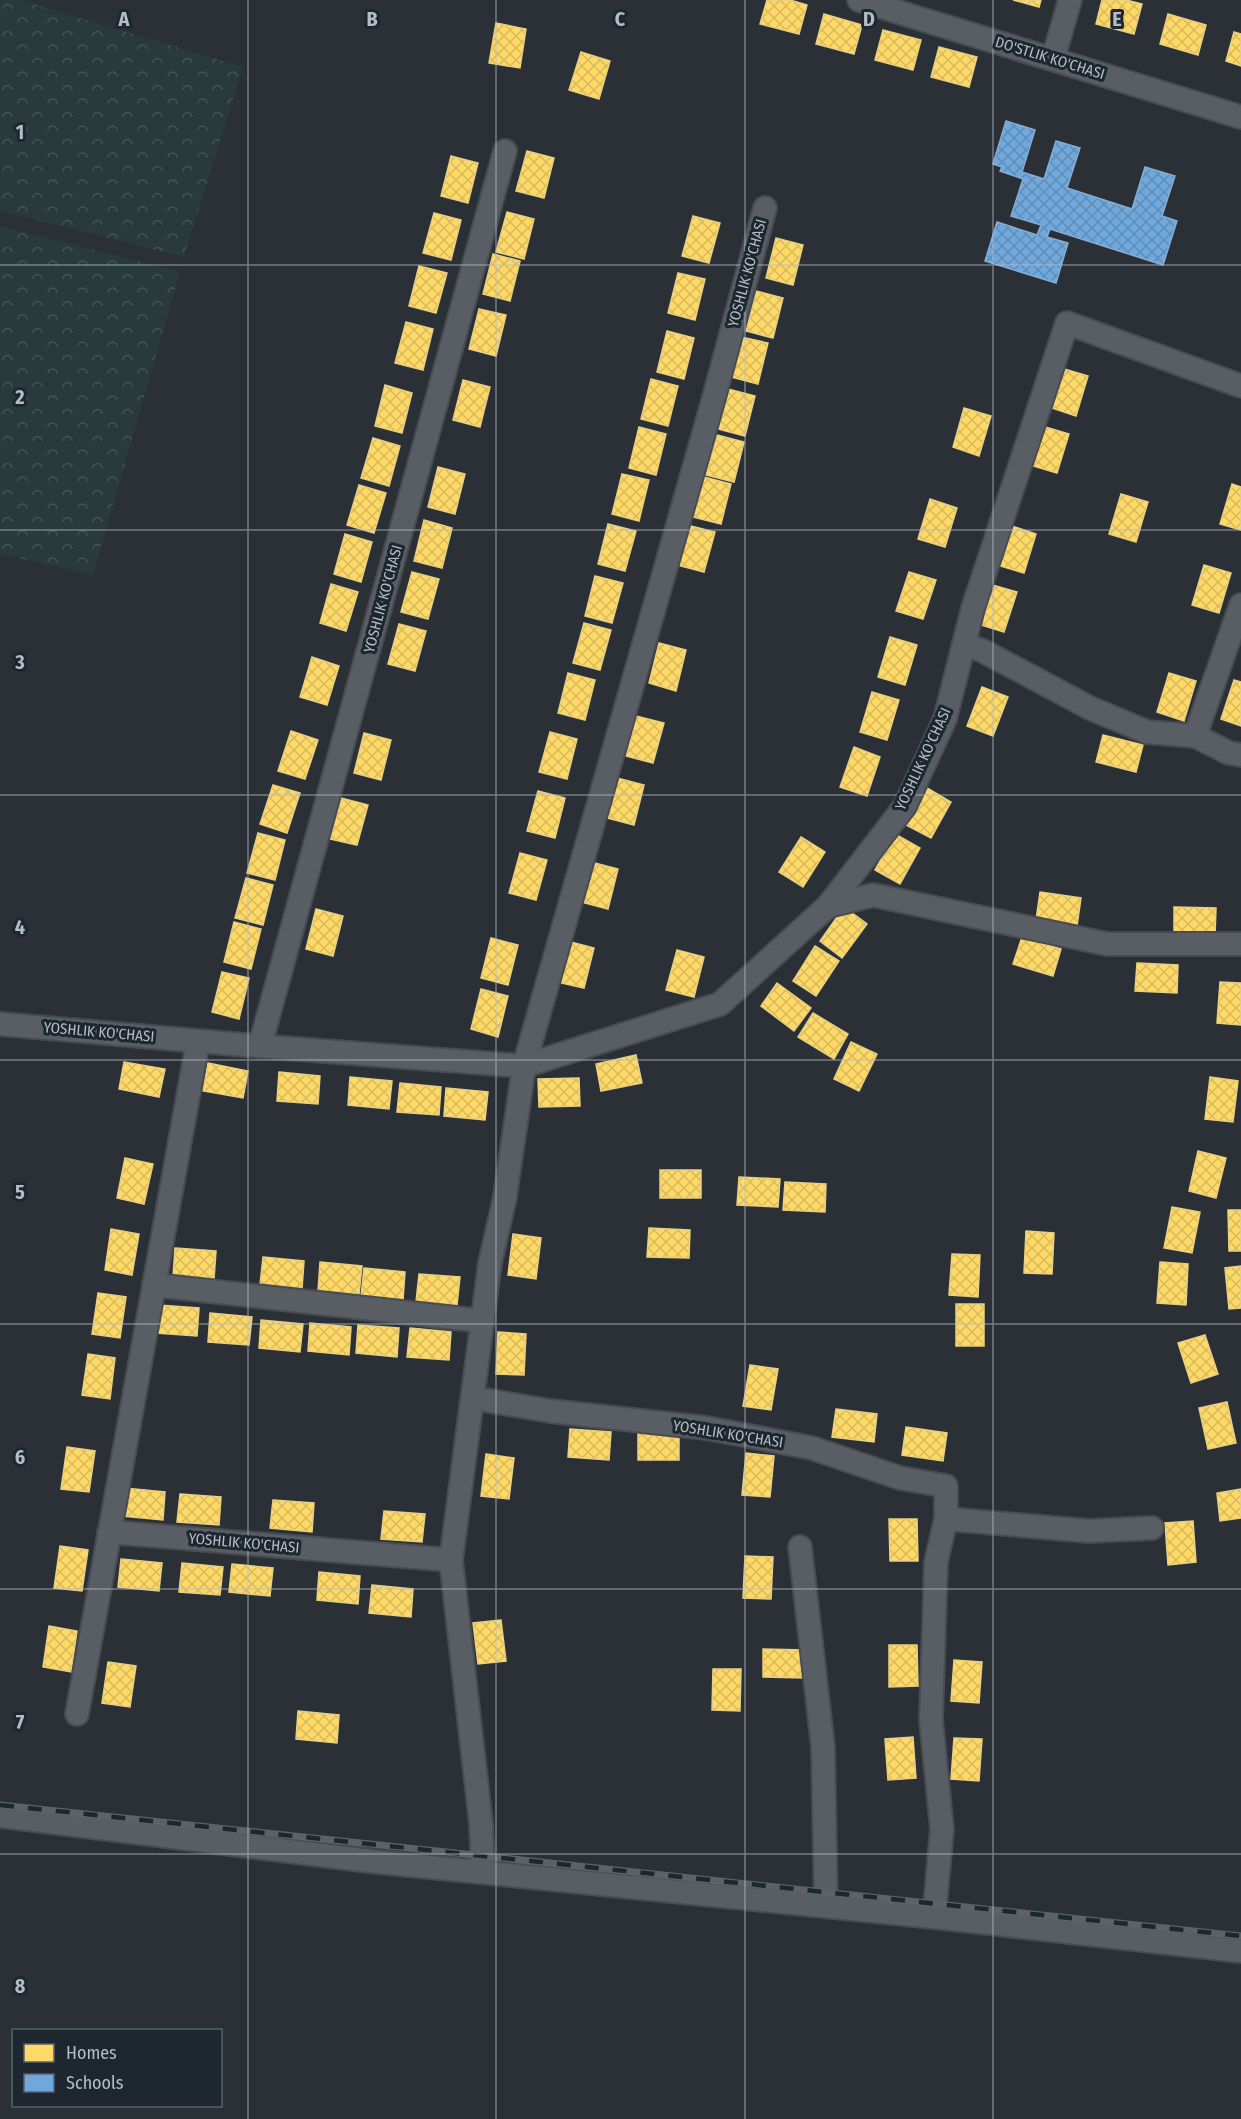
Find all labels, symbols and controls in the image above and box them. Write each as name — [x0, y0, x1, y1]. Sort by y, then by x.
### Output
text: A — [118, 7, 131, 31]
text: B — [366, 7, 378, 31]
text: C — [615, 7, 626, 31]
text: D — [863, 7, 875, 31]
text: E — [1112, 7, 1122, 31]
street label: DO'STLIK KO'CHASI — [993, 33, 1107, 83]
text: 1 — [16, 120, 24, 144]
street label: YOSHLIK KO'CHASI — [724, 217, 770, 329]
text: 2 — [14, 385, 25, 409]
street label: YOSHLIK KO'CHASI — [360, 543, 406, 655]
text: 3 — [14, 650, 25, 674]
street label: YOSHLIK KO'CHASI — [891, 705, 955, 813]
text: 4 — [15, 915, 25, 939]
street label: YOSHLIK KO'CHASI — [43, 1018, 155, 1046]
text: 5 — [15, 1180, 25, 1204]
street label: YOSHLIK KO'CHASI — [672, 1416, 784, 1452]
text: 6 — [15, 1445, 25, 1469]
street label: YOSHLIK KO'CHASI — [188, 1529, 300, 1557]
text: 7 — [16, 1710, 25, 1734]
text: 8 — [15, 1974, 26, 1998]
legend — [12, 2029, 222, 2107]
text: Homes — [66, 2042, 117, 2064]
text: Schools — [66, 2072, 124, 2094]

